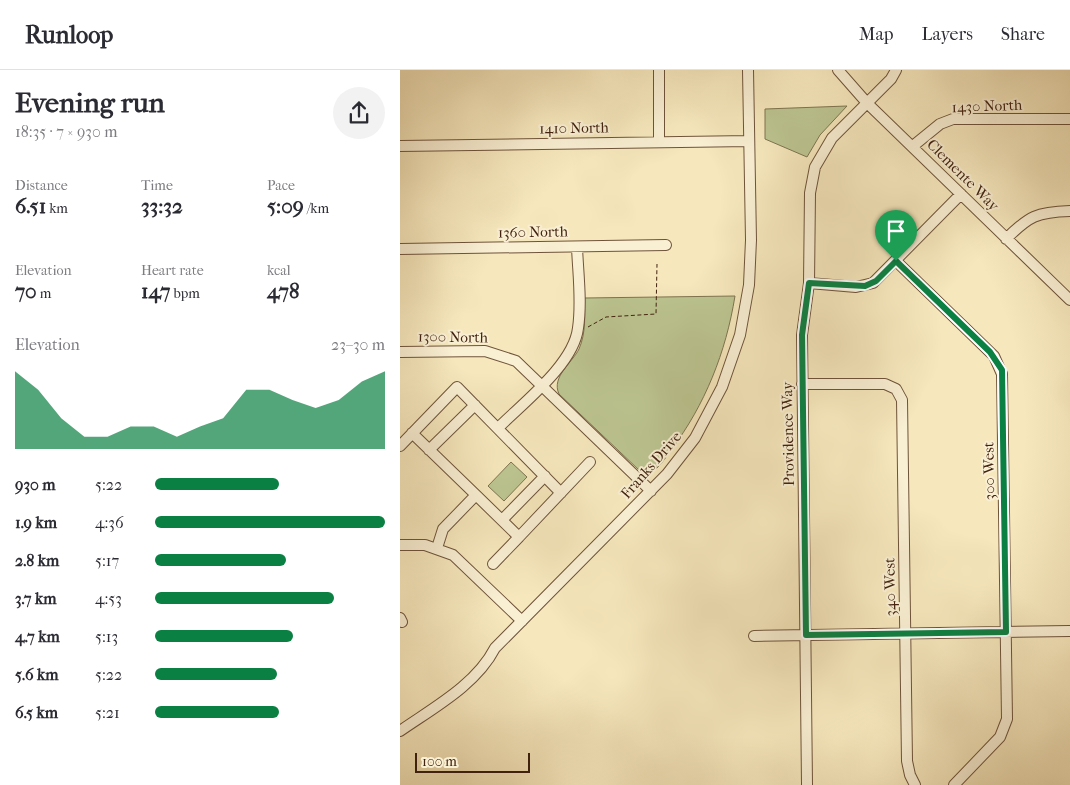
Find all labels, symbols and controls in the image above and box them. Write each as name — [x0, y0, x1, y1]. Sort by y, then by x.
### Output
text: Runloop — [25, 21, 113, 49]
text: Map — [859, 24, 893, 45]
text: Layers — [921, 24, 973, 45]
text: Share — [1001, 24, 1045, 45]
text: Evening run — [15, 86, 165, 119]
button: share — [333, 87, 385, 139]
street label: 1430 North — [951, 96, 1023, 116]
street label: 1410 North — [539, 118, 610, 138]
text: 18:35 · 7 × 930 m — [15, 122, 117, 141]
street label: Clemente Way — [923, 135, 1003, 215]
text: Distance — [15, 177, 68, 194]
text: Time — [141, 177, 173, 194]
text: Pace — [267, 177, 295, 194]
text: 6.51 — [15, 194, 46, 218]
text: 33:32 — [141, 194, 183, 218]
text: 5:09 — [267, 194, 304, 218]
text: km — [46, 200, 68, 217]
text: /km — [304, 200, 329, 217]
pin — [875, 210, 917, 261]
icon: arrive — [882, 217, 910, 245]
street label: 1360 North — [498, 222, 569, 242]
text: Elevation — [15, 262, 72, 279]
text: Heart rate — [141, 262, 204, 279]
text: kcal — [267, 262, 291, 279]
text: 70 — [15, 279, 37, 303]
text: 147 — [141, 279, 170, 303]
text: 478 — [267, 279, 299, 303]
text: m — [37, 285, 51, 302]
text: bpm — [170, 285, 200, 302]
street label: 1300 North — [418, 327, 489, 347]
text: Elevation — [15, 335, 80, 354]
text: 23–30 m — [331, 335, 385, 354]
street label: Providence Way — [778, 381, 798, 486]
street label: Franks Drive — [617, 427, 685, 502]
street label: 300 West — [979, 441, 999, 500]
text: 930 m — [15, 475, 56, 494]
text: 5:22 — [95, 475, 122, 494]
text: 1.9 km — [15, 513, 57, 532]
text: 4:36 — [95, 513, 124, 532]
text: 2.8 km — [15, 551, 59, 570]
text: 5:17 — [95, 551, 119, 570]
street label: 340 West — [880, 557, 900, 616]
text: 3.7 km — [15, 589, 56, 608]
text: 4:53 — [95, 589, 122, 608]
text: 4.7 km — [15, 627, 60, 646]
text: 5:13 — [95, 627, 118, 646]
text: 5.6 km — [15, 665, 59, 684]
text: 5:22 — [95, 665, 122, 684]
text: 6.5 km — [15, 703, 58, 722]
text: 5:21 — [95, 703, 120, 722]
scale bar — [415, 750, 530, 773]
text: 100 m — [422, 753, 457, 770]

